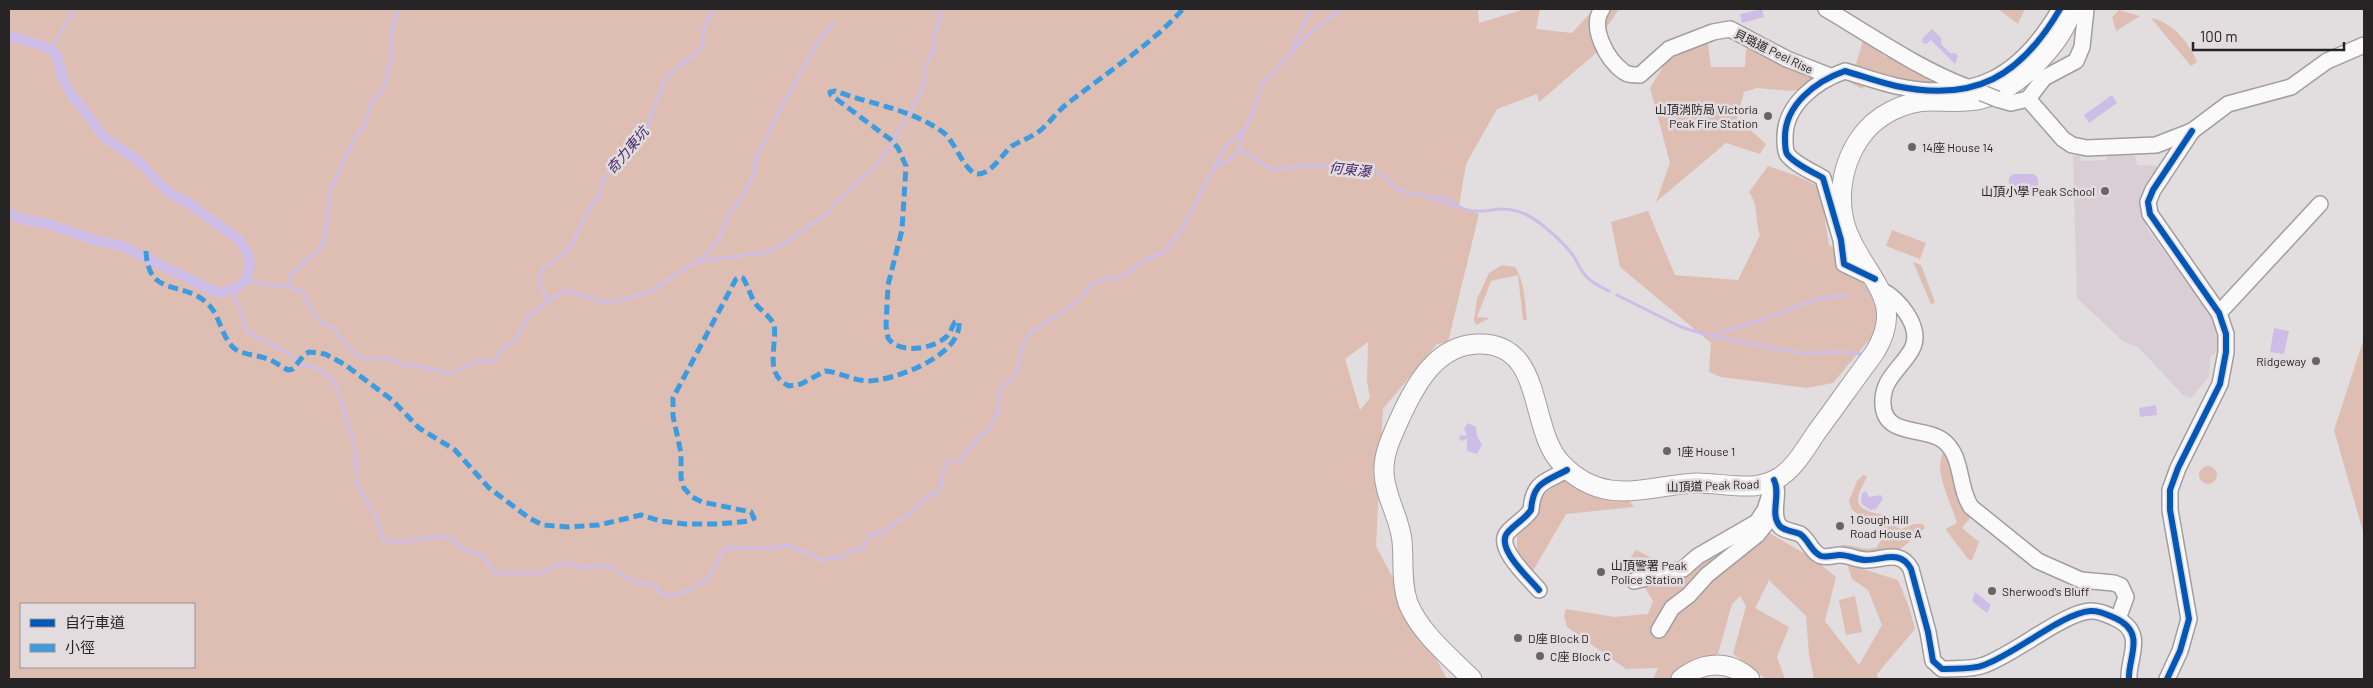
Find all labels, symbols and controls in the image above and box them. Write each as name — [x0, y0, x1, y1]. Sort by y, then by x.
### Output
scale bar — [2193, 20, 2344, 52]
street label: 貝璐道 Peel Rise — [1732, 26, 1816, 76]
text: 100 m — [2200, 27, 2238, 45]
place label: 山頂消防局 Victoria Peak Fire Station — [1655, 102, 1758, 130]
marker: 山頂消防局 Victoria Peak Fire Station — [1762, 110, 1774, 122]
water label: 奇力東坑 — [602, 122, 653, 177]
place label: 14座 House 14 — [1922, 140, 1993, 154]
marker: 14座 House 14 — [1906, 141, 1918, 153]
water label: 何東瀑 — [1328, 158, 1374, 180]
place label: 山頂小學 Peak School — [1981, 184, 2095, 198]
marker: 山頂小學 Peak School — [2099, 185, 2111, 197]
place label: Ridgeway — [2256, 354, 2306, 368]
marker: Ridgeway — [2310, 355, 2322, 367]
place label: 1座 House 1 — [1677, 444, 1735, 458]
marker: 1座 House 1 — [1661, 445, 1673, 457]
street label: 山頂道 Peak Road — [1666, 476, 1760, 494]
place label: 1 Gough Hill Road House A — [1850, 512, 1922, 540]
marker: 1 Gough Hill Road House A — [1834, 520, 1846, 532]
place label: 山頂警署 Peak Police Station — [1611, 558, 1687, 586]
marker: 山頂警署 Peak Police Station — [1595, 566, 1607, 578]
place label: Sherwood's Bluff — [2002, 584, 2089, 598]
marker: Sherwood's Bluff — [1986, 585, 1998, 597]
legend — [20, 603, 195, 668]
text: 自行車道 — [65, 613, 125, 631]
place label: D座 Block D — [1528, 631, 1589, 645]
marker: D座 Block D — [1512, 632, 1524, 644]
text: 小徑 — [65, 638, 95, 656]
place label: C座 Block C — [1550, 649, 1610, 663]
marker: C座 Block C — [1534, 650, 1546, 662]

